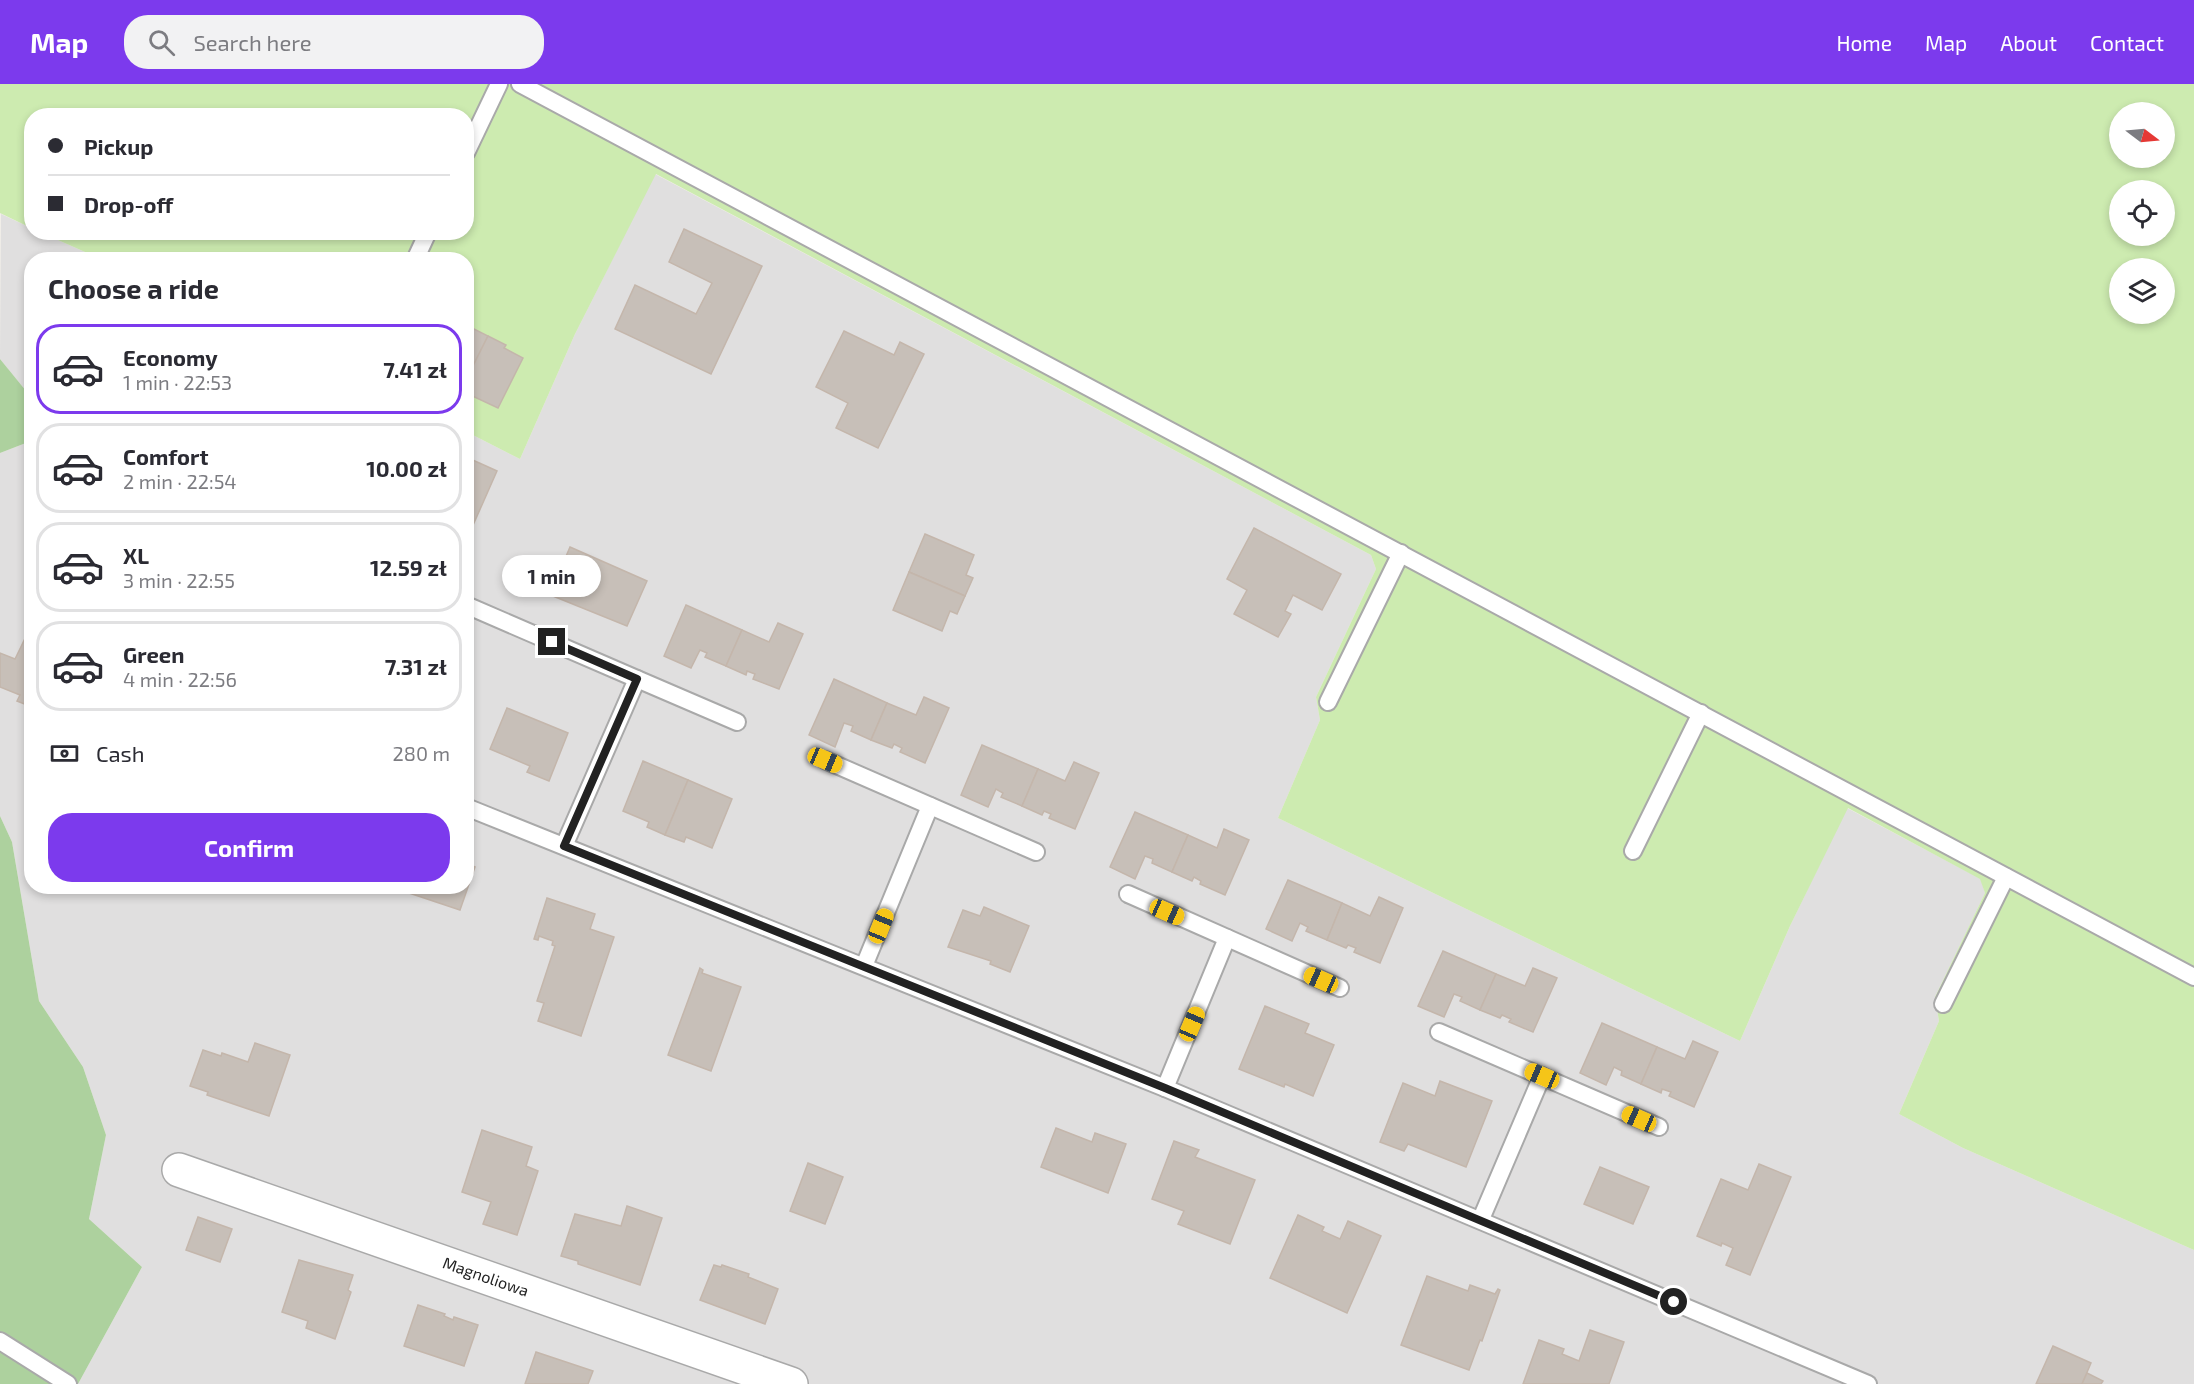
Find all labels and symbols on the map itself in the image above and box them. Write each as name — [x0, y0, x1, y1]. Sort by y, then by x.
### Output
north arrow — [2109, 102, 2175, 168]
callout: 1 min — [502, 555, 602, 597]
route end — [538, 628, 565, 655]
car — [805, 745, 845, 775]
car — [1147, 896, 1187, 928]
car — [866, 906, 896, 946]
car — [1301, 964, 1341, 996]
car — [1177, 1004, 1207, 1044]
car — [1522, 1061, 1562, 1091]
car — [1619, 1103, 1659, 1135]
street label: Magnoliowa — [440, 1252, 532, 1300]
route start — [1660, 1288, 1687, 1315]

